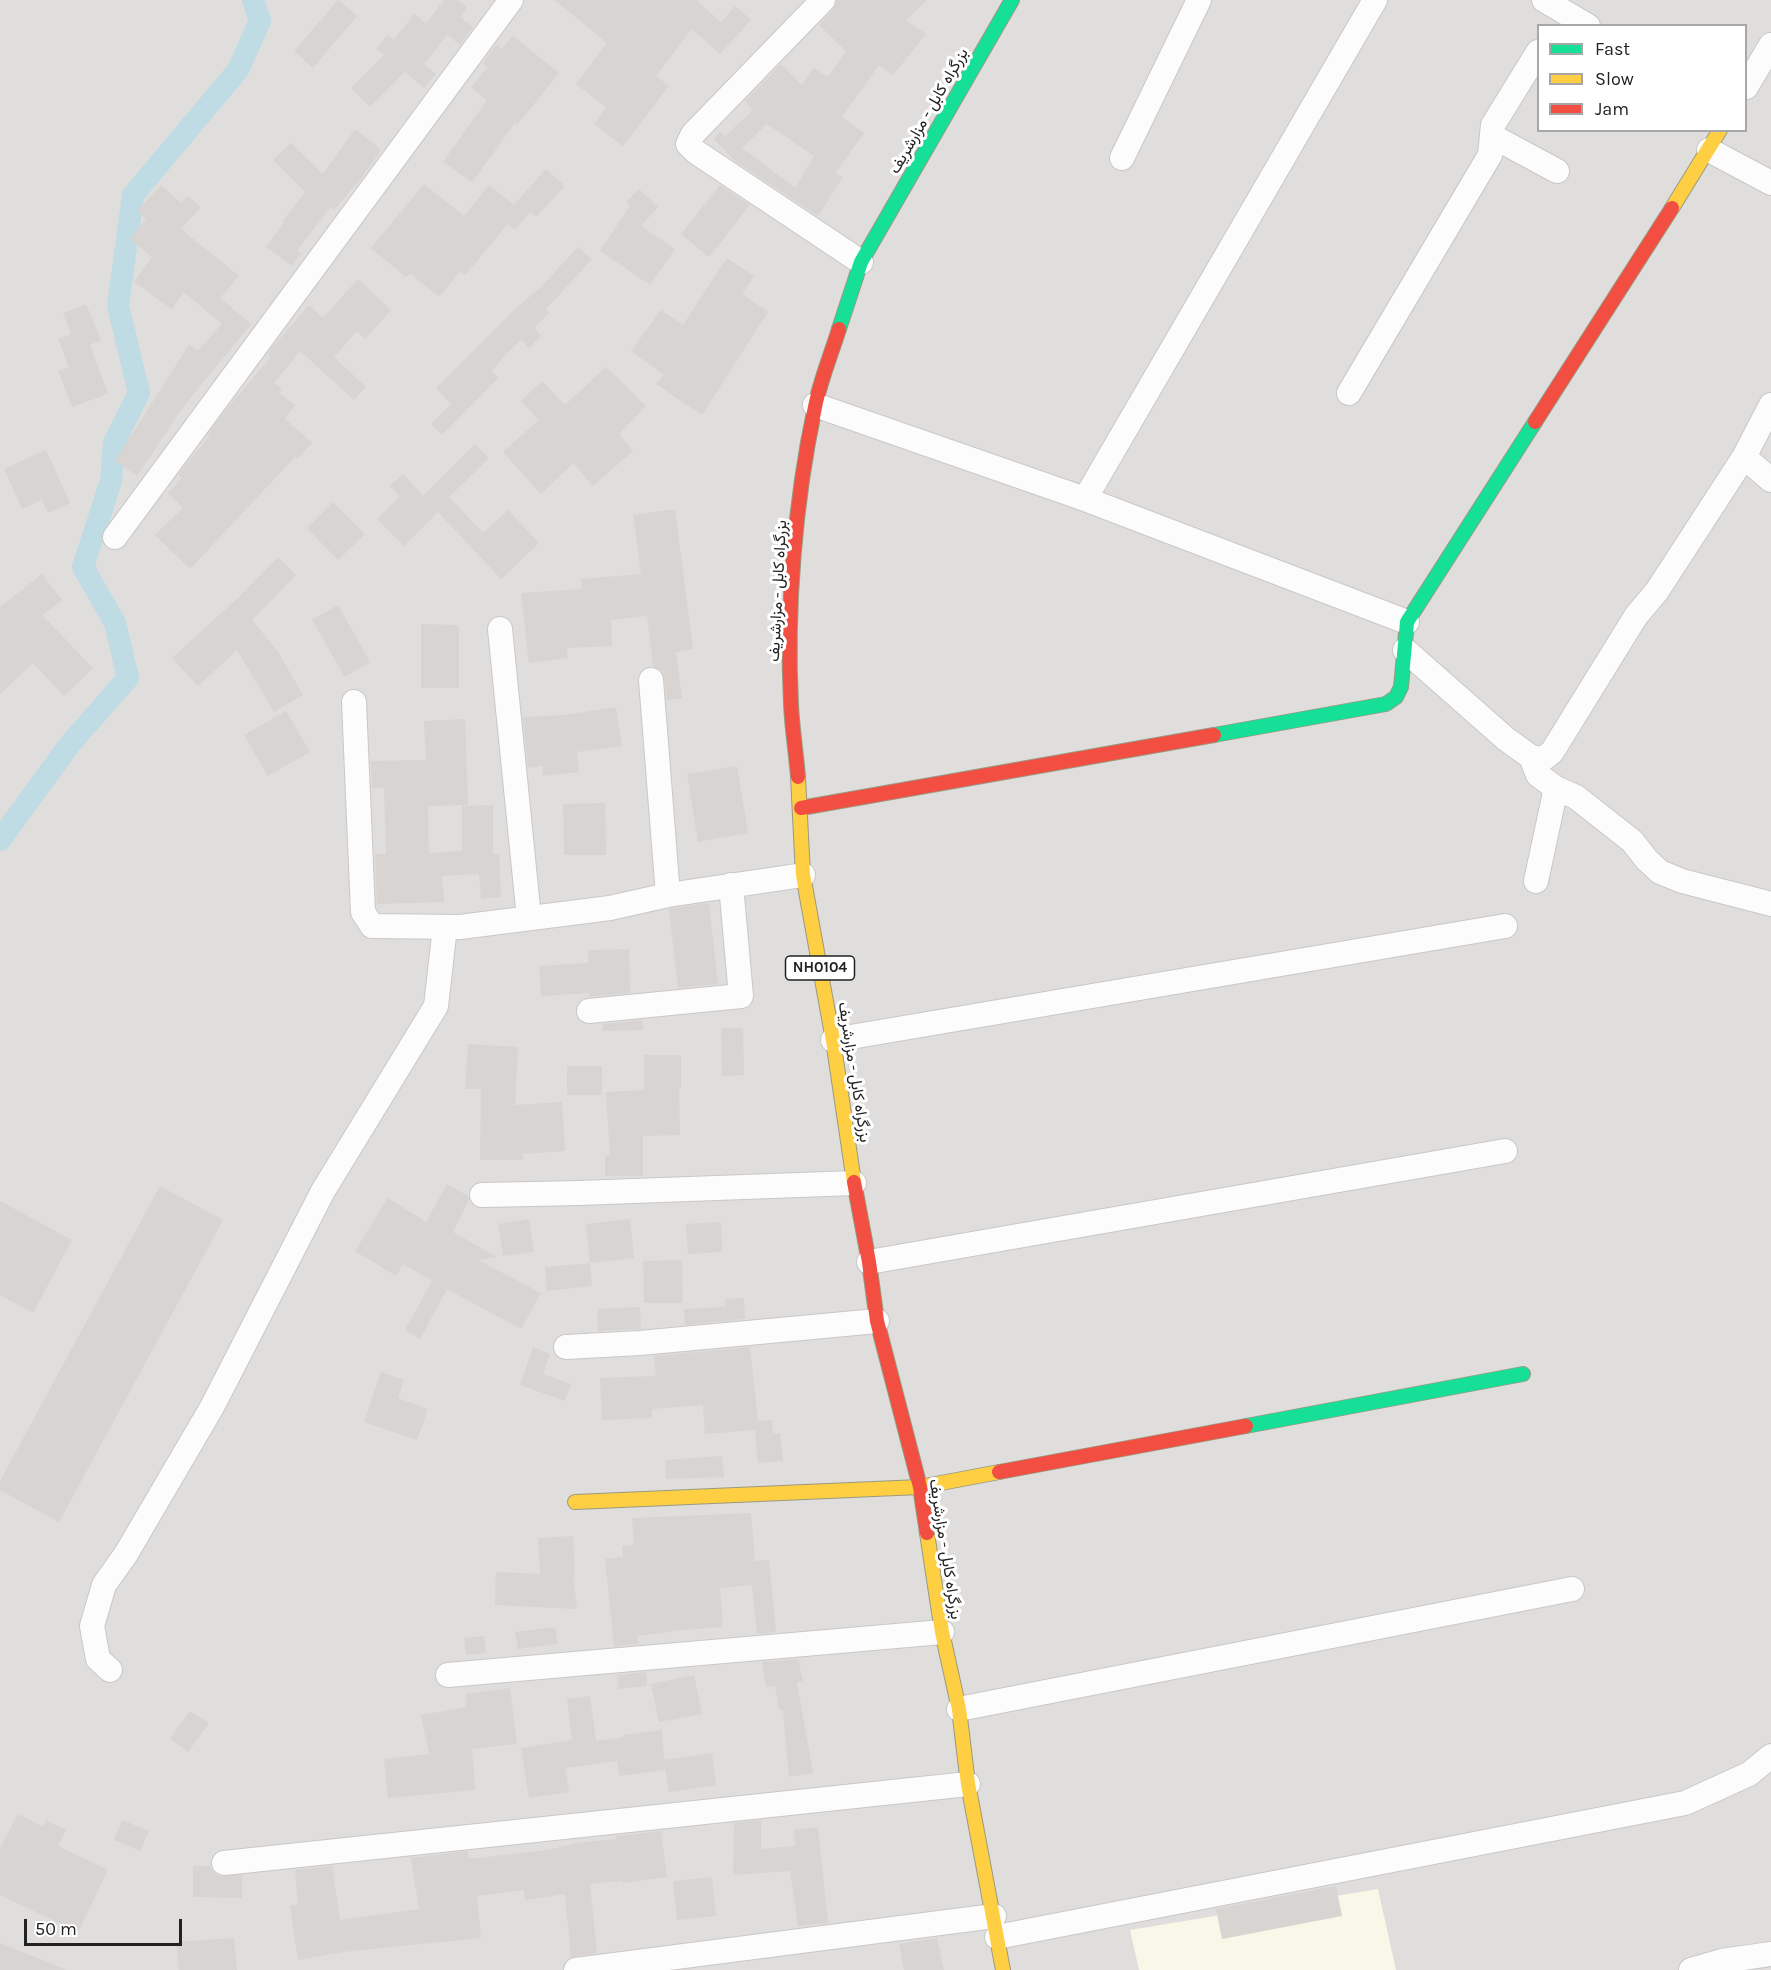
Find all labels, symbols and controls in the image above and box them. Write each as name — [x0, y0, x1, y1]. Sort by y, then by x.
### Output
legend — [1537, 24, 1747, 132]
text: Fast — [1595, 38, 1630, 60]
street label: بزرگراه کابل - مزارشریف — [885, 45, 973, 177]
text: Slow — [1595, 68, 1634, 90]
text: Jam — [1595, 98, 1629, 120]
street label: بزرگراه کابل - مزارشریف — [765, 520, 791, 662]
road number: NH0104 — [786, 956, 854, 980]
street label: بزرگراه کابل - مزارشریف — [833, 1000, 875, 1144]
street label: بزرگراه کابل - مزارشریف — [924, 1477, 966, 1621]
scale bar — [27, 1907, 184, 1945]
text: 50 m — [35, 1918, 77, 1940]

